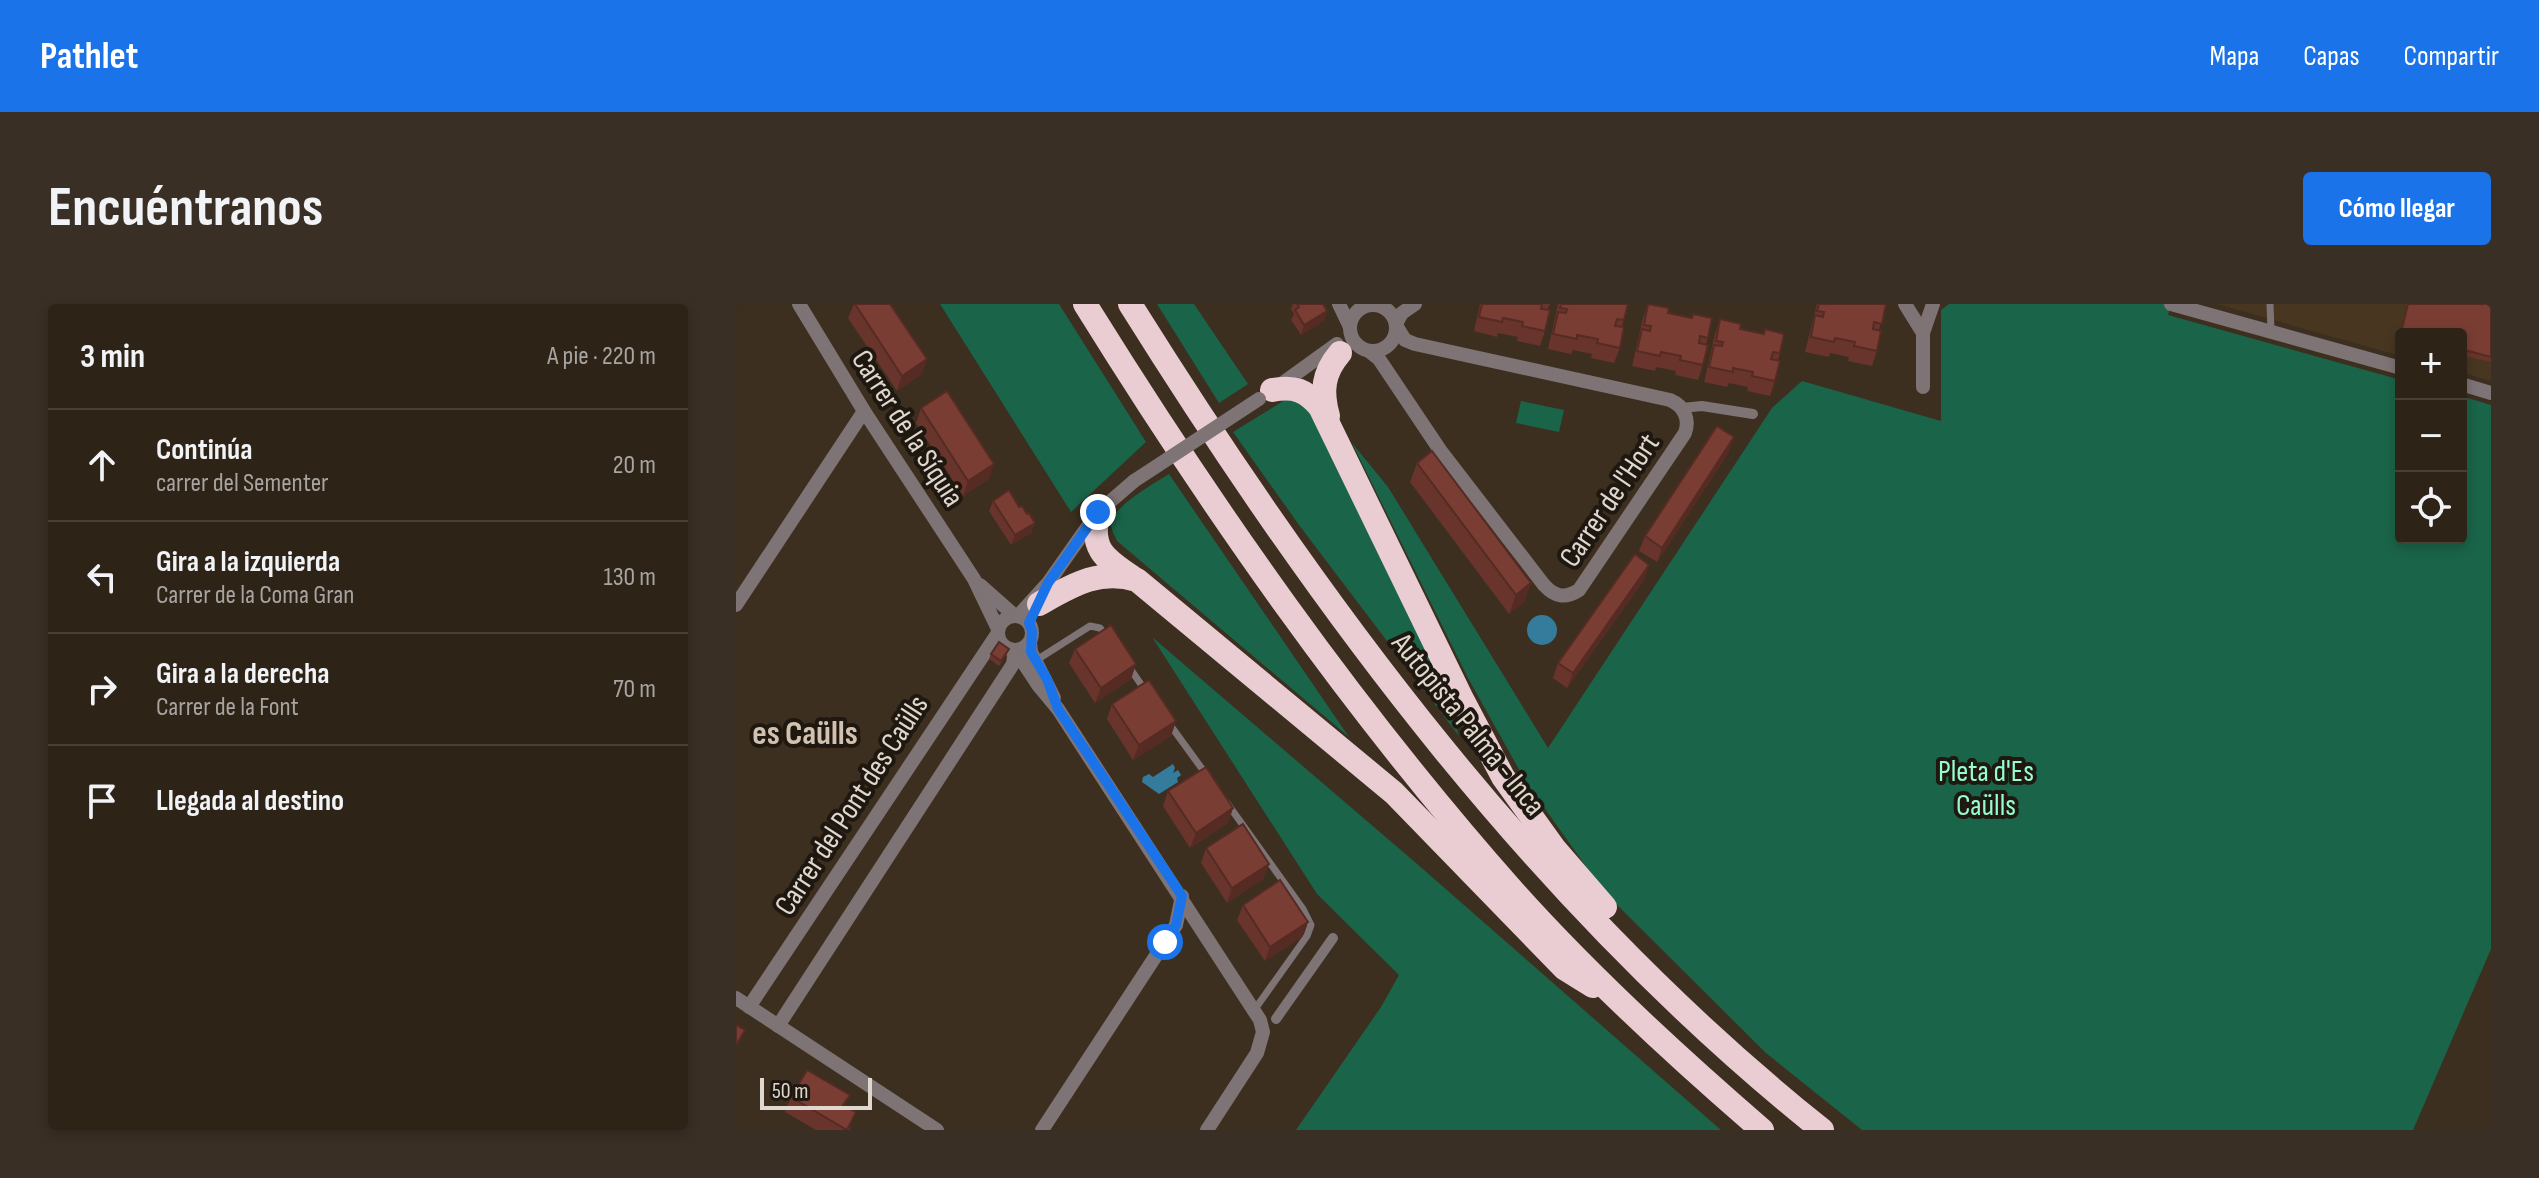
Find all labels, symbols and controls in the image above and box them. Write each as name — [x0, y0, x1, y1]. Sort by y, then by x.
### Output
text: Pathlet — [40, 34, 138, 79]
text: Mapa — [2210, 40, 2259, 73]
text: Capas — [2303, 40, 2360, 73]
text: Compartir — [2404, 40, 2499, 73]
button: Cómo llegar — [2303, 172, 2491, 245]
text: Encuéntranos — [48, 175, 323, 242]
map controls — [2395, 328, 2467, 544]
button: + — [2395, 328, 2467, 400]
text: 3 min — [80, 336, 145, 377]
text: A pie · 220 m — [547, 341, 656, 372]
street label: Carrer de la Síquia — [843, 343, 971, 514]
button: − — [2395, 400, 2467, 472]
street label: Carrer de l'Hort — [1552, 427, 1668, 574]
text: Continúa — [156, 432, 252, 468]
icon: ahead — [80, 443, 124, 487]
text: 20 m — [613, 450, 656, 481]
text: carrer del Sementer — [156, 468, 329, 499]
button: locate — [2395, 472, 2467, 544]
route end — [1080, 494, 1116, 530]
text: Gira a la izquierda — [156, 544, 340, 580]
icon: left — [80, 555, 124, 599]
text: 130 m — [604, 562, 656, 593]
text: Carrer de la Coma Gran — [156, 580, 354, 611]
street label: Autopista Palma - Inca — [1383, 626, 1553, 823]
text: Gira a la derecha — [156, 656, 330, 692]
icon: right — [80, 667, 124, 711]
text: 70 m — [613, 674, 656, 705]
street label: Carrer del Pont des Caülls — [767, 689, 936, 922]
text: Carrer de la Font — [156, 692, 299, 723]
district label: es Caülls — [752, 713, 858, 754]
park label: Pleta d'Es Caülls — [1938, 754, 2034, 824]
icon: arrive — [80, 779, 124, 823]
text: Llegada al destino — [156, 783, 344, 819]
route start — [1147, 924, 1183, 960]
scale bar — [760, 1074, 872, 1110]
text: 50 m — [772, 1078, 808, 1105]

